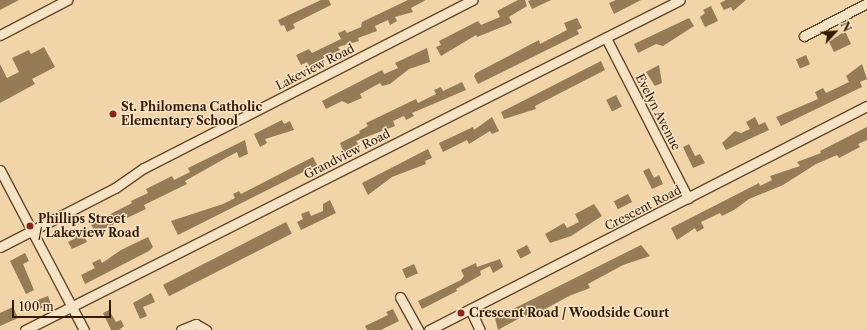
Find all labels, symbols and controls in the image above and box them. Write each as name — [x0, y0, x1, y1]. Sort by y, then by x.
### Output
north arrow — [815, 12, 855, 52]
text: N — [837, 19, 854, 34]
street label: Lakeview Road — [273, 41, 357, 93]
street label: Evelyn Avenue — [632, 71, 684, 153]
place label: St. Philomena Catholic Elementary School — [121, 100, 262, 128]
marker: St. Philomena Catholic Elementary School — [108, 109, 118, 119]
street label: Grandview Road — [301, 126, 393, 182]
street label: Crescent Road — [602, 183, 684, 233]
place label: Phillips Street / Lakeview Road — [38, 212, 140, 240]
marker: Phillips Street / Lakeview Road — [25, 221, 35, 231]
scale bar — [14, 292, 113, 318]
text: 100 m — [19, 299, 54, 314]
place label: Crescent Road / Woodside Court — [469, 306, 670, 320]
marker: Crescent Road / Woodside Court — [456, 308, 466, 318]

